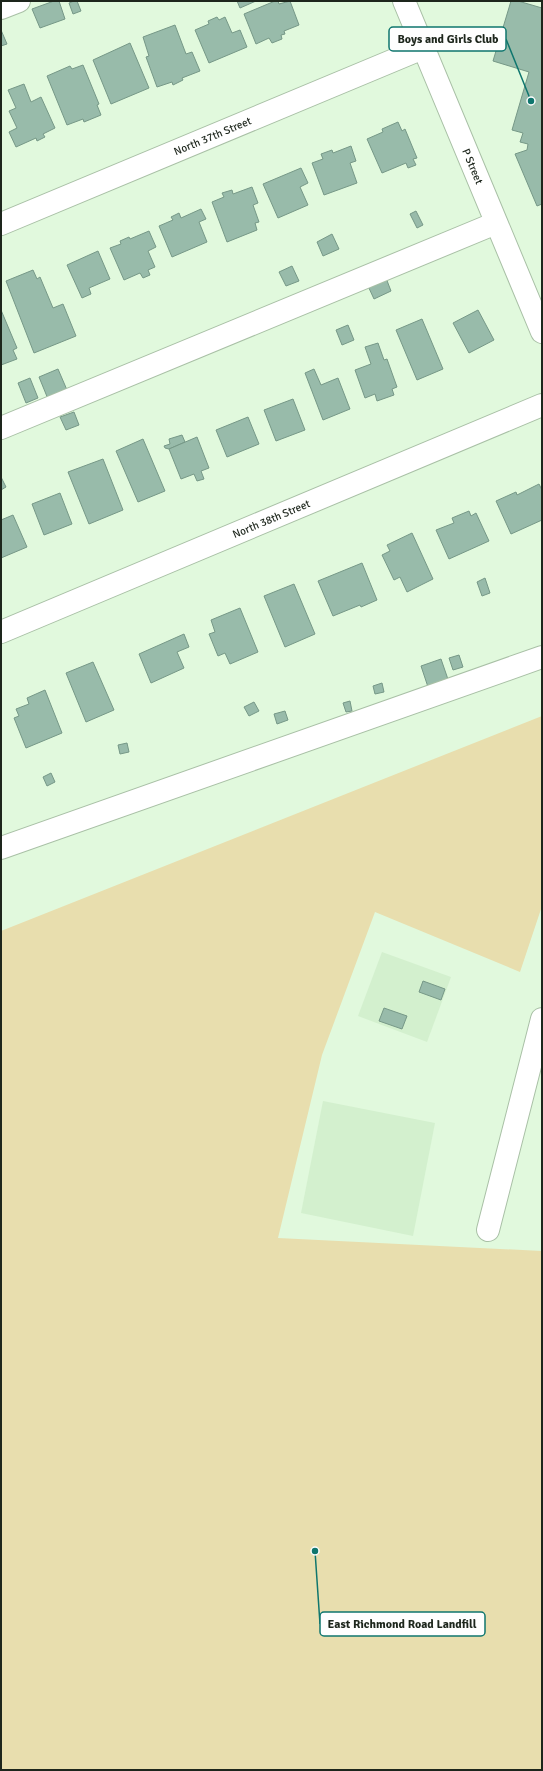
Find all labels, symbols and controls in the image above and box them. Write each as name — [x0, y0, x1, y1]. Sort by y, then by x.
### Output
callout: Boys and Girls Club — [389, 27, 506, 51]
text: Boys and Girls Club — [397, 32, 499, 47]
street label: North 37th Street — [172, 114, 253, 158]
street label: P Street — [459, 147, 486, 186]
street label: North 38th Street — [231, 497, 312, 541]
callout: East Richmond Road Landfill — [320, 1612, 485, 1636]
text: East Richmond Road Landfill — [328, 1617, 477, 1632]

